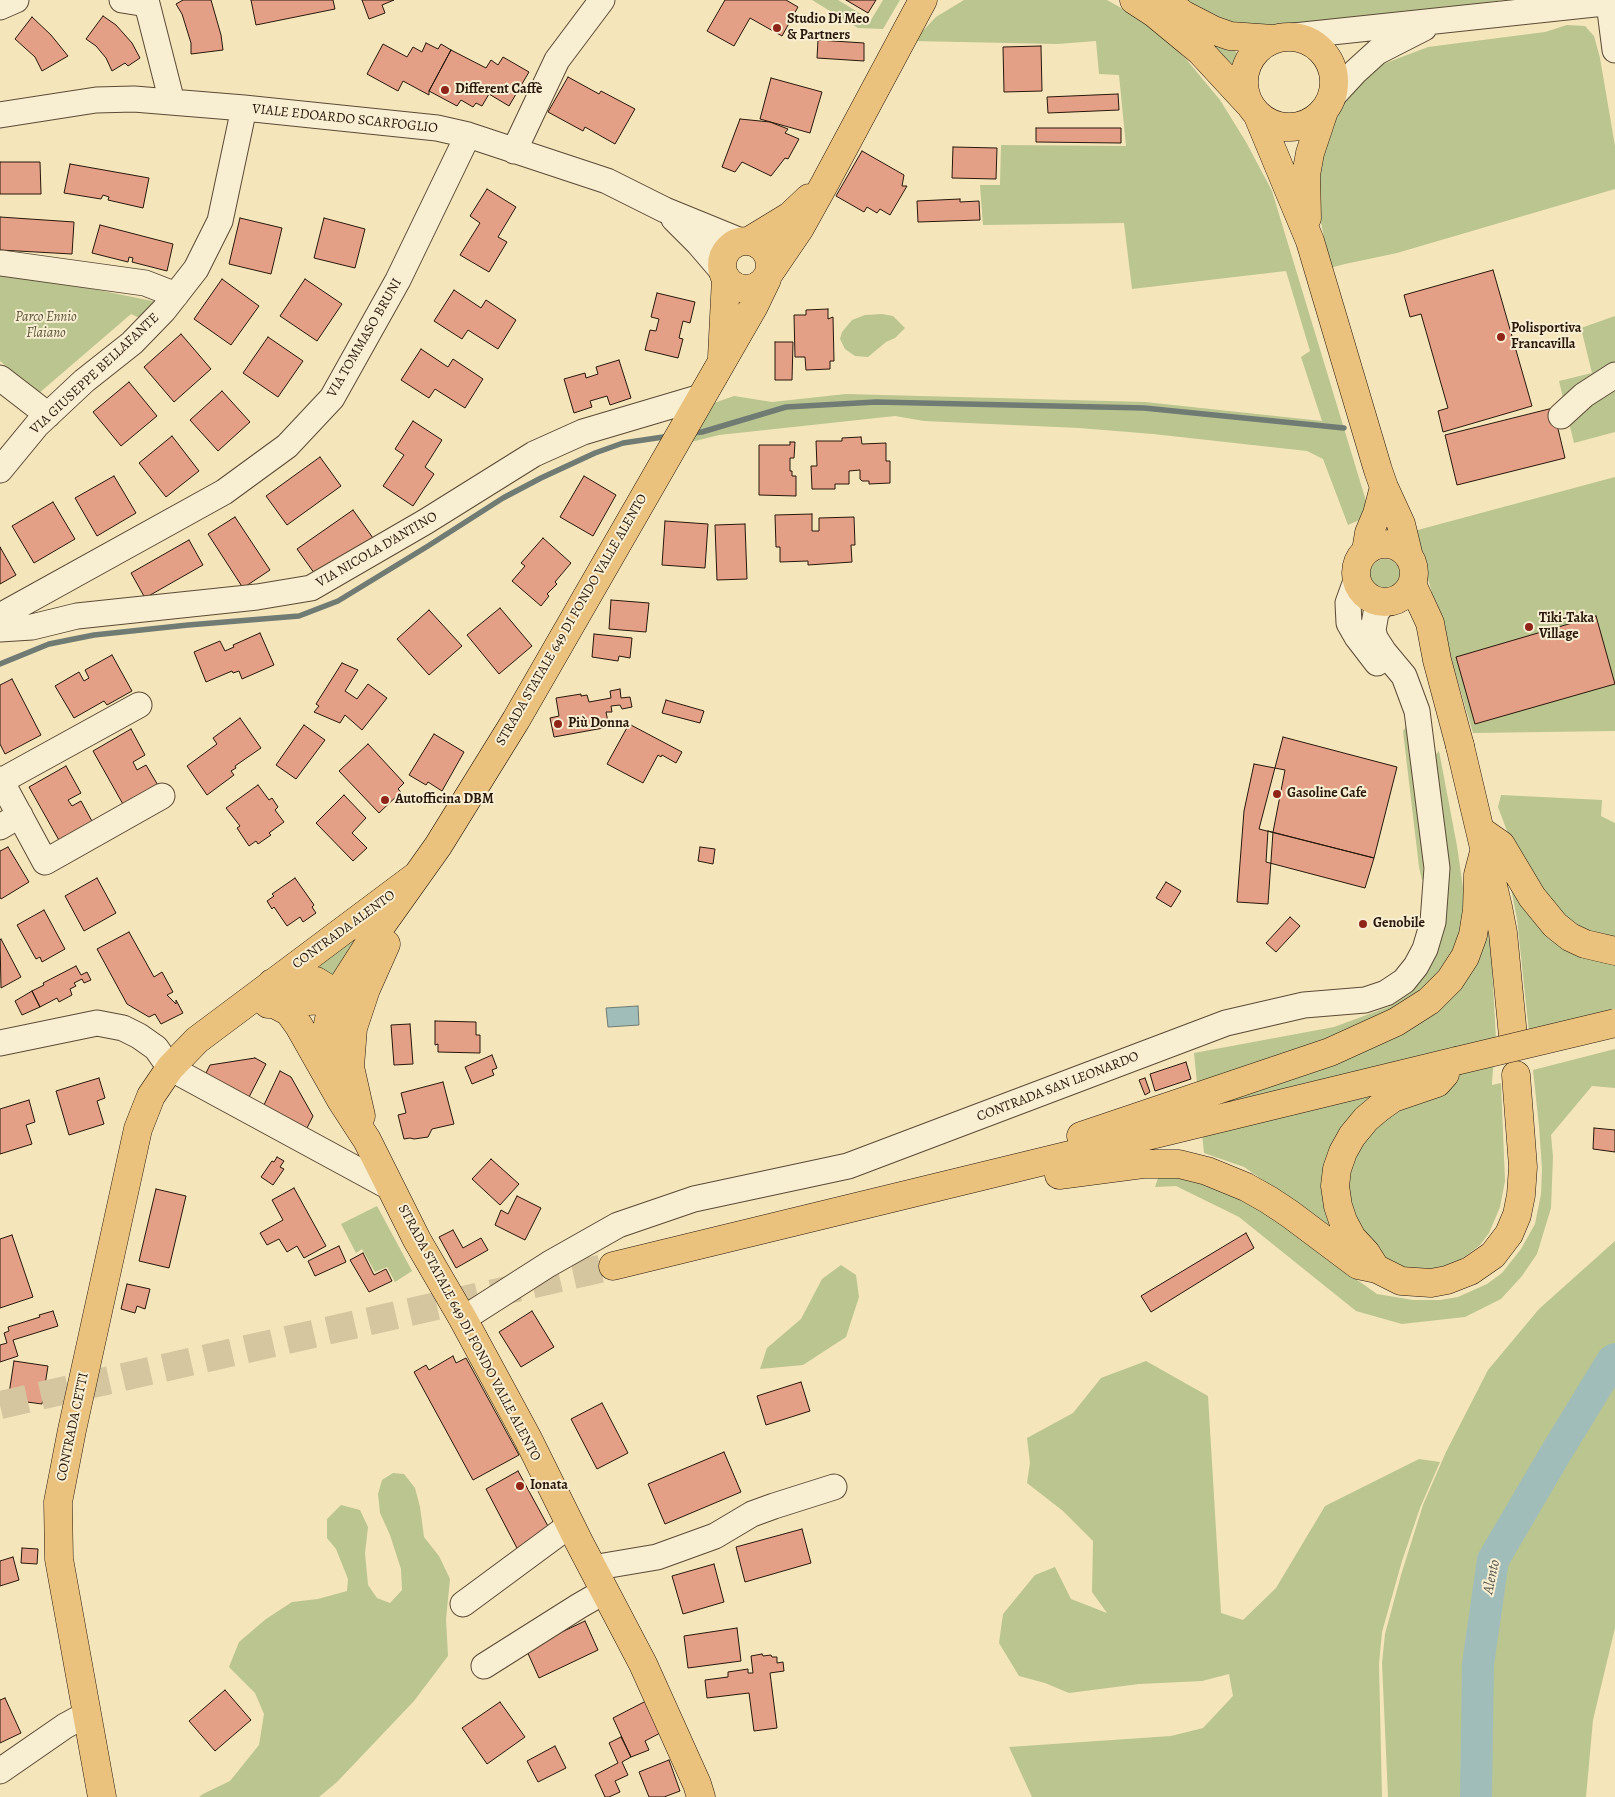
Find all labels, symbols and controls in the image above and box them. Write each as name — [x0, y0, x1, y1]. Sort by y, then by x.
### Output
place label: Studio Di Meo & Partners — [787, 12, 870, 44]
marker: Studio Di Meo & Partners — [771, 22, 783, 34]
place label: Different Caffè — [455, 82, 542, 98]
marker: Different Caffè — [439, 84, 451, 96]
street label: VIALE EDOARDO SCARFOGLIO — [251, 101, 439, 137]
street label: VIA TOMMASO BRUNI — [324, 276, 406, 400]
park label: Parco Ennio Flaiano — [15, 310, 77, 342]
street label: VIA GIUSEPPE BELLAFANTE — [27, 310, 163, 438]
place label: Polisportiva Francavilla — [1511, 321, 1582, 354]
marker: Polisportiva Francavilla — [1495, 331, 1507, 343]
street label: STRADA STATALE 649 DI FONDO VALLE ALENTO — [493, 491, 651, 749]
street label: VIA NICOLA D'ANTINO — [313, 508, 441, 592]
place label: Tiki-Taka Village — [1539, 611, 1594, 644]
marker: Tiki-Taka Village — [1523, 621, 1535, 633]
place label: Più Donna — [568, 716, 630, 732]
marker: Più Donna — [552, 718, 564, 730]
place label: Gasoline Cafe — [1287, 786, 1367, 802]
marker: Gasoline Cafe — [1271, 788, 1283, 800]
place label: Autofficina DBM — [395, 792, 494, 808]
marker: Autofficina DBM — [379, 794, 391, 806]
street label: CONTRADA ALENTO — [289, 887, 399, 973]
place label: Genobile — [1373, 916, 1425, 932]
marker: Genobile — [1357, 918, 1369, 930]
street label: CONTRADA SAN LEONARDO — [975, 1048, 1141, 1126]
street label: STRADA STATALE 649 DI FONDO VALLE ALENTO — [394, 1202, 544, 1464]
street label: CONTRADA CETTI — [53, 1371, 93, 1483]
place label: Ionata — [530, 1478, 568, 1494]
marker: Ionata — [514, 1480, 526, 1492]
water label: Alento — [1480, 1558, 1504, 1596]

